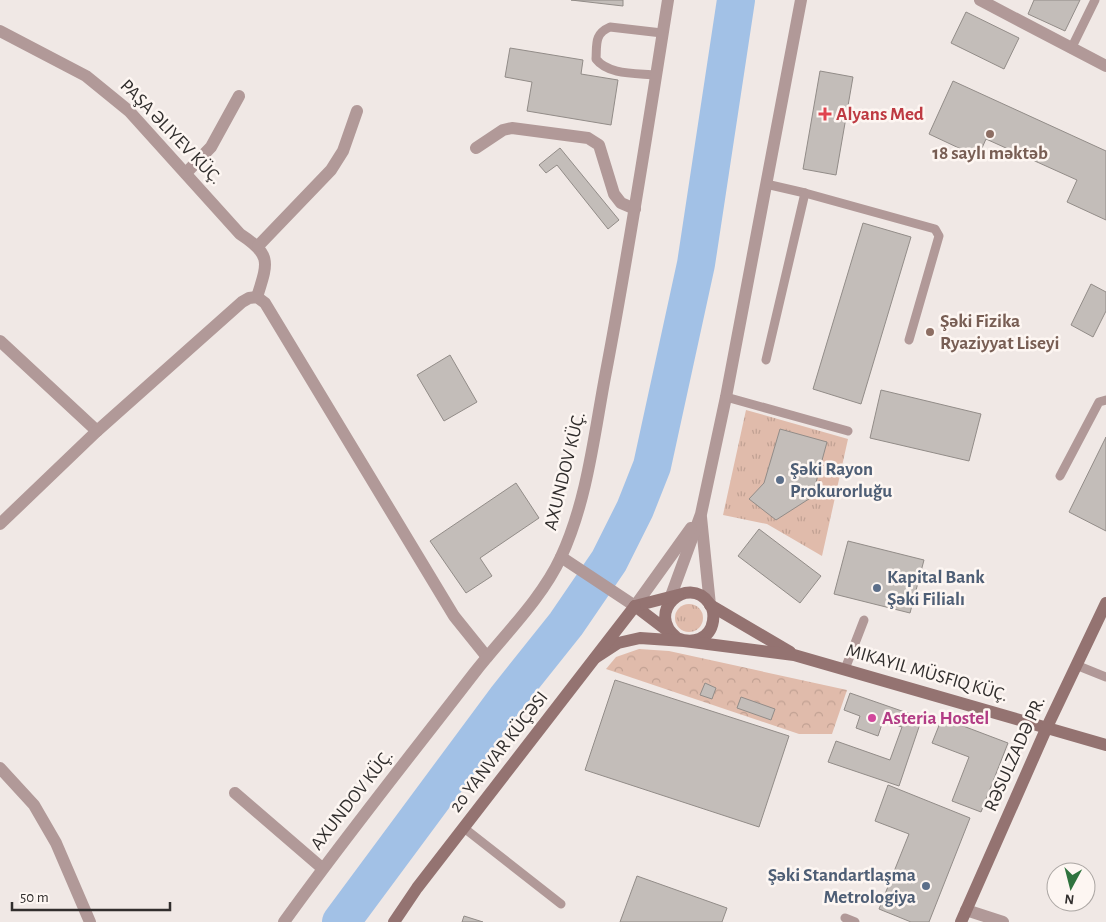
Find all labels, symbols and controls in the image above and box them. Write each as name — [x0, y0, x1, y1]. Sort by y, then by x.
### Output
street label: PAŞA ƏLIYEV KÜÇ. — [116, 75, 226, 188]
place label: Alyans Med — [836, 105, 924, 124]
marker: Alyans Med — [818, 107, 832, 121]
marker: 18 saylı məktəb — [984, 128, 996, 140]
place label: 18 saylı məktəb — [932, 144, 1048, 163]
place label: Şəki Fizika Ryaziyyat Liseyi — [940, 312, 1059, 353]
marker: Şəki Fizika Ryaziyyat Liseyi — [924, 326, 936, 338]
street label: AXUNDOV KÜÇ. — [540, 410, 589, 532]
place label: Şəki Rayon Prokurorluğu — [790, 460, 892, 501]
marker: Şəki Rayon Prokurorluğu — [774, 474, 786, 486]
place label: Kapital Bank Şəki Filialı — [887, 568, 985, 609]
marker: Kapital Bank Şəki Filialı — [871, 582, 883, 594]
street label: MIKAYIL MÜSFIQ KÜÇ. — [844, 640, 1010, 705]
street label: 20 YANVAR KÜÇƏSI — [445, 687, 552, 816]
street label: RƏSULZADƏ PR. — [981, 694, 1049, 814]
place label: Asteria Hostel — [882, 709, 989, 728]
marker: Asteria Hostel — [866, 712, 878, 724]
street label: AXUNDOV KÜÇ. — [306, 746, 397, 854]
north arrow — [1046, 862, 1096, 912]
place label: Şəki Standartlaşma Metrologiya — [768, 866, 916, 907]
scale bar — [12, 880, 170, 912]
marker: Şəki Standartlaşma Metrologiya — [920, 880, 932, 892]
text: 50 m — [20, 890, 49, 905]
text: N — [1064, 891, 1075, 906]

